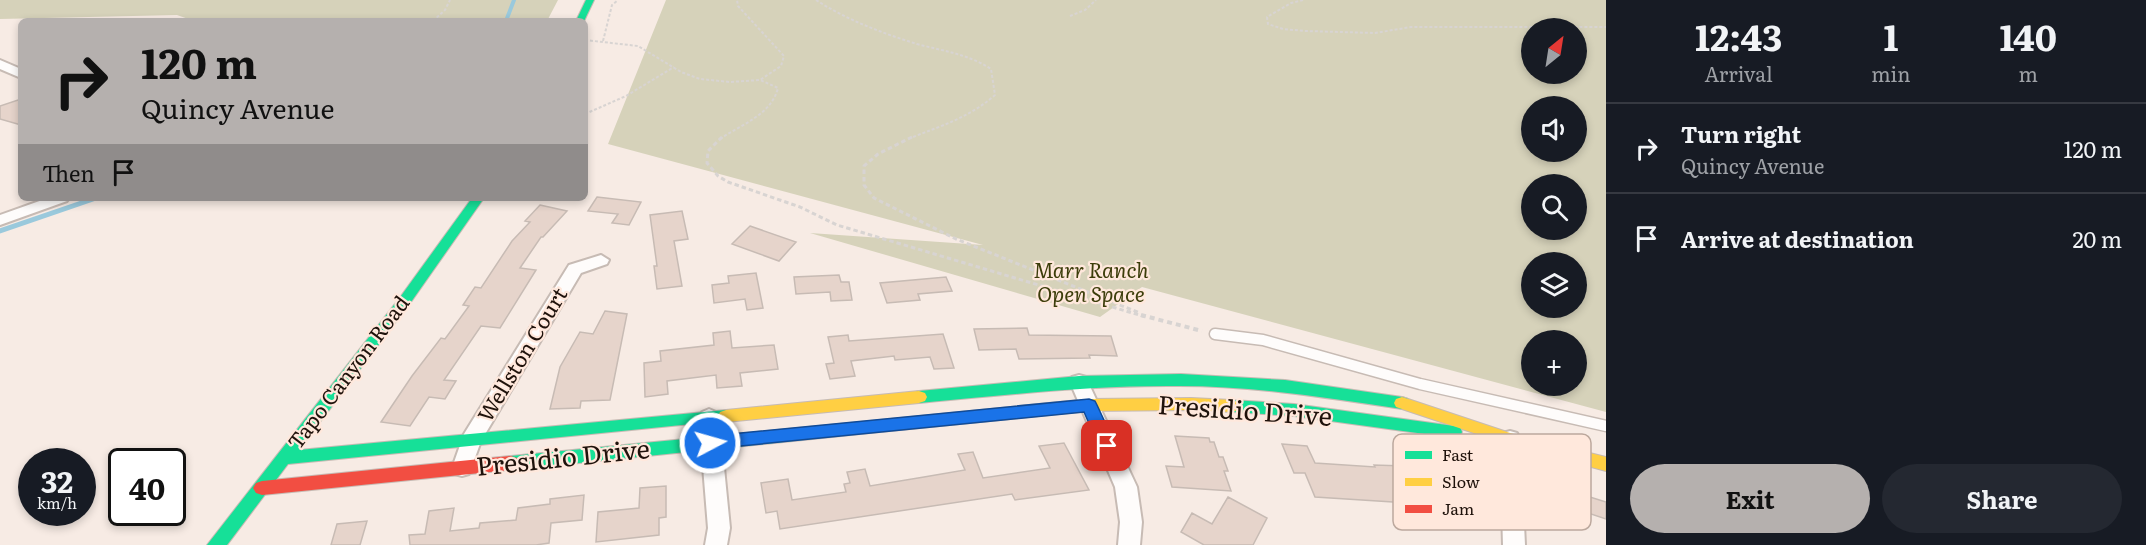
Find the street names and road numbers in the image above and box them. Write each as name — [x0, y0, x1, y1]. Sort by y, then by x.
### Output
street label: Wellston Court — [468, 280, 574, 427]
street label: Tapo Canyon Road — [279, 288, 415, 455]
street label: Presidio Drive — [1157, 383, 1334, 434]
street label: Presidio Drive — [474, 427, 652, 484]

